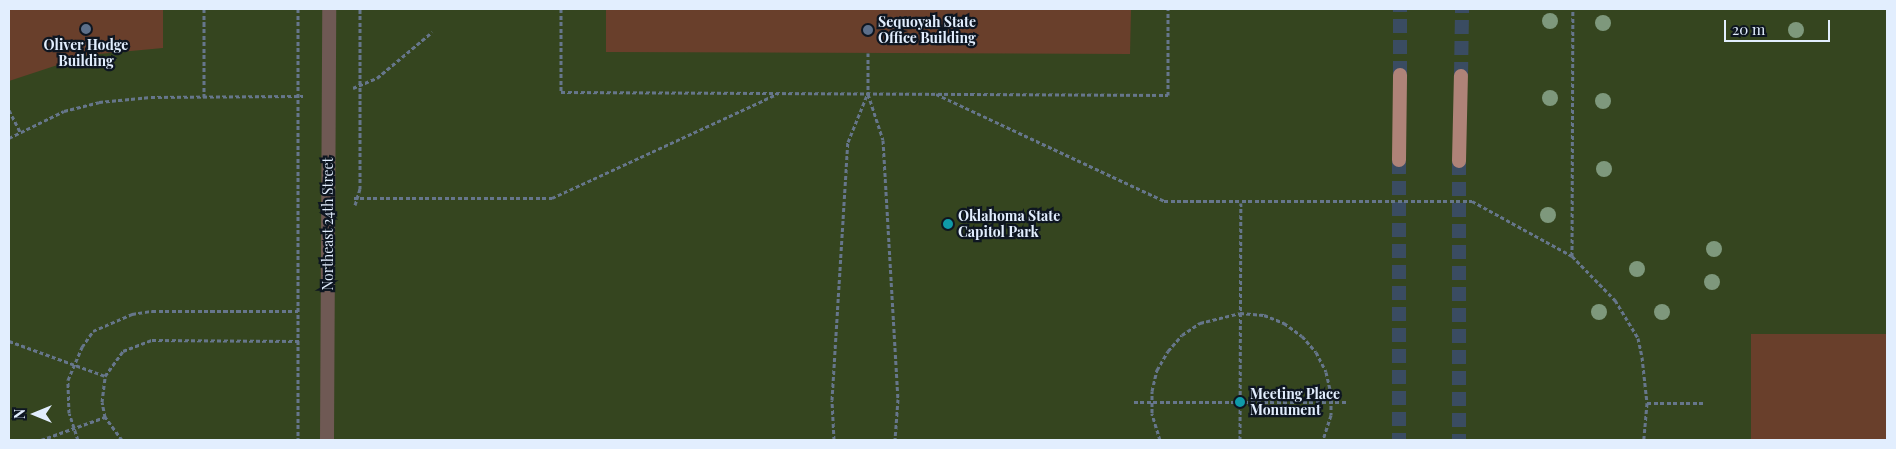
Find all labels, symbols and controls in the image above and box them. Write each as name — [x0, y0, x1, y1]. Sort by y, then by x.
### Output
scale bar — [1726, 10, 1832, 42]
place label: Sequoyah State Office Building — [878, 14, 976, 46]
text: 20 m — [1732, 19, 1765, 39]
marker: Oliver Hodge Building — [80, 23, 92, 35]
marker: Sequoyah State Office Building — [862, 24, 874, 36]
place label: Oliver Hodge Building — [43, 37, 129, 70]
street label: Northeast 24th Street — [320, 157, 336, 291]
place label: Oklahoma State Capitol Park — [958, 208, 1060, 240]
marker: Oklahoma State Capitol Park — [942, 218, 954, 230]
place label: Meeting Place Monument — [1250, 386, 1340, 418]
north arrow — [10, 389, 60, 439]
marker: Meeting Place Monument — [1234, 396, 1246, 408]
text: N — [10, 409, 29, 419]

